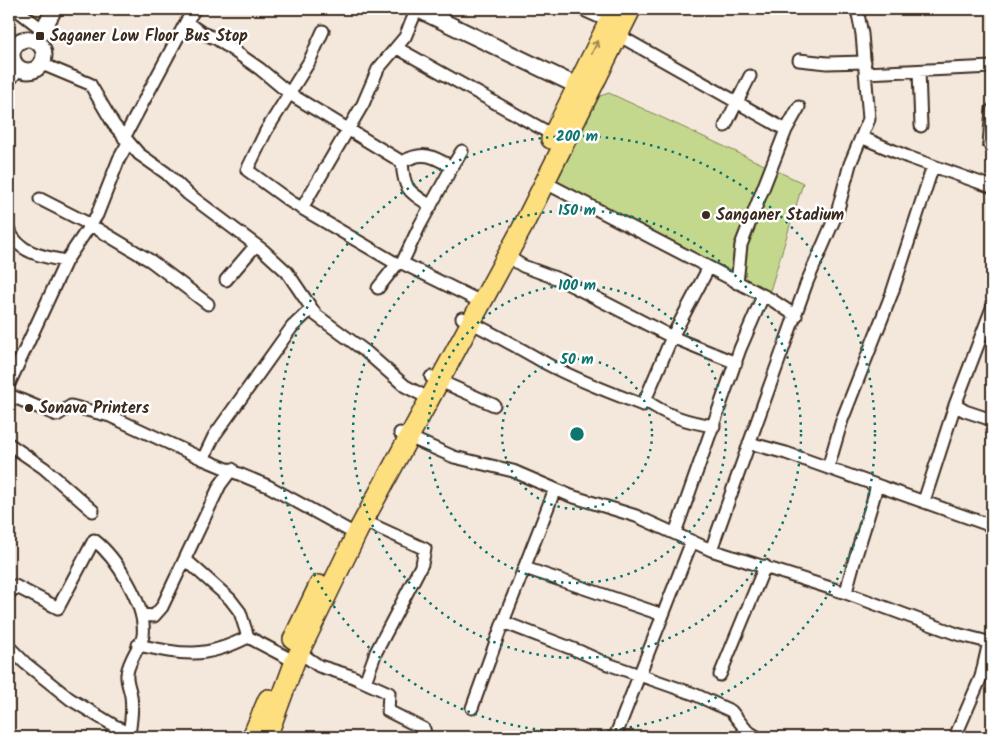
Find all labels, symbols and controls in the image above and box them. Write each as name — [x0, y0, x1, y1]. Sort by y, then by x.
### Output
place label: Saganer Low Floor Bus Stop — [50, 24, 248, 49]
marker: Saganer Low Floor Bus Stop — [34, 30, 46, 42]
one-way arrow — [591, 40, 601, 55]
text: 200 m — [556, 125, 598, 149]
text: 150 m — [558, 199, 596, 223]
place label: Sanganer Stadium — [716, 203, 844, 228]
marker: Sanganer Stadium — [700, 209, 712, 221]
text: 100 m — [558, 274, 596, 298]
text: 50 m — [559, 348, 594, 372]
place label: Sonava Printers — [39, 396, 150, 421]
marker: Sonava Printers — [23, 402, 35, 414]
centre of rings — [568, 425, 586, 443]

